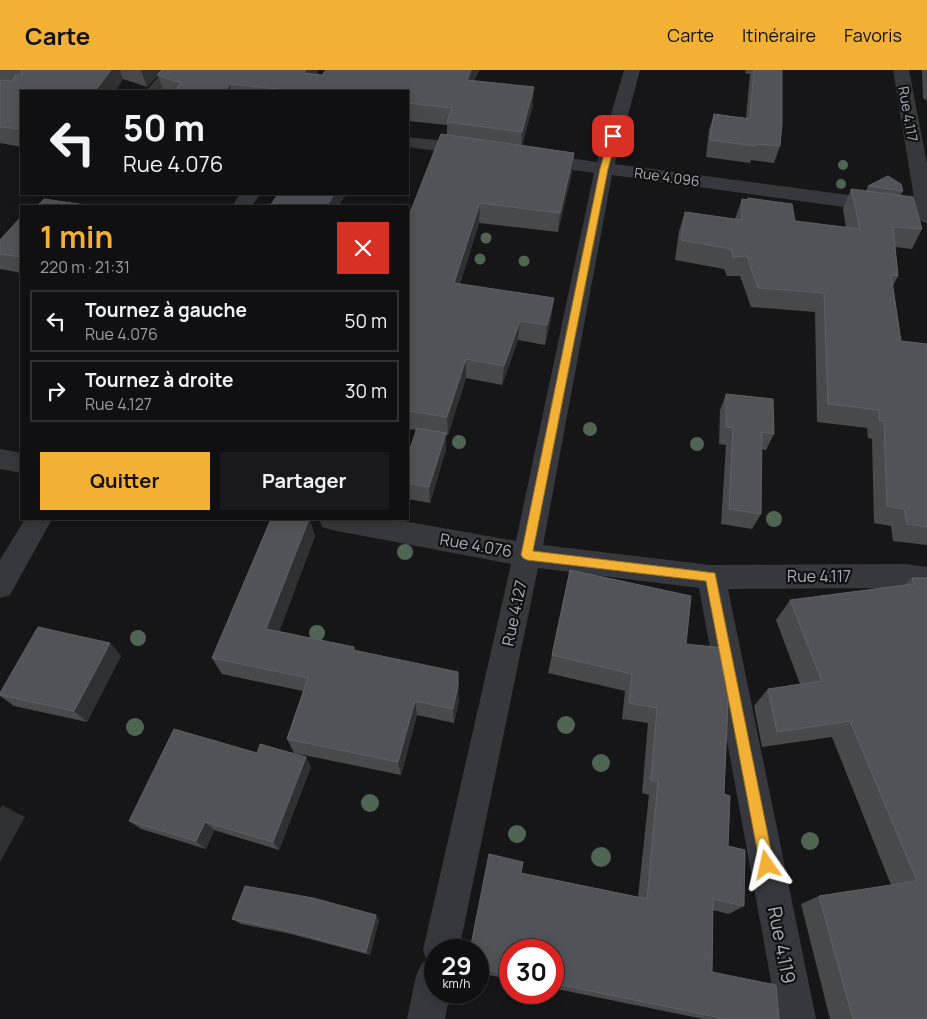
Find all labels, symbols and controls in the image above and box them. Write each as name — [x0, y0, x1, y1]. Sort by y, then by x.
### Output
text: Carte — [25, 19, 90, 52]
text: Carte — [667, 23, 714, 47]
text: Itinéraire — [742, 23, 816, 47]
text: Favoris — [844, 23, 902, 47]
street label: Rue 4.117 — [894, 85, 923, 143]
text: 50 m — [123, 104, 205, 152]
icon: left — [40, 110, 105, 175]
pin — [592, 115, 634, 157]
icon: arrive — [599, 122, 627, 150]
text: Rue 4.076 — [123, 149, 223, 179]
street label: Rue 4.096 — [633, 163, 701, 190]
text: 1 min — [40, 216, 113, 257]
button: close — [337, 222, 389, 274]
text: 220 m · 21:31 — [40, 256, 130, 278]
text: Tournez à gauche — [85, 297, 247, 323]
icon: left — [42, 307, 70, 335]
text: 50 m — [345, 308, 387, 334]
text: Rue 4.076 — [85, 323, 158, 345]
text: Tournez à droite — [85, 367, 233, 393]
icon: right — [42, 377, 70, 405]
text: 30 m — [345, 378, 387, 404]
text: Rue 4.127 — [85, 393, 152, 415]
button: Quitter — [40, 452, 210, 510]
button: Partager — [220, 452, 389, 510]
street label: Rue 4.076 — [438, 528, 514, 562]
street label: Rue 4.117 — [787, 565, 851, 587]
street label: Rue 4.127 — [496, 578, 532, 648]
position arrow — [740, 838, 792, 890]
street label: Rue 4.119 — [762, 904, 802, 986]
speed limit sign: 30 — [499, 939, 564, 1004]
text: 29 — [441, 948, 472, 983]
text: km/h — [443, 975, 470, 992]

